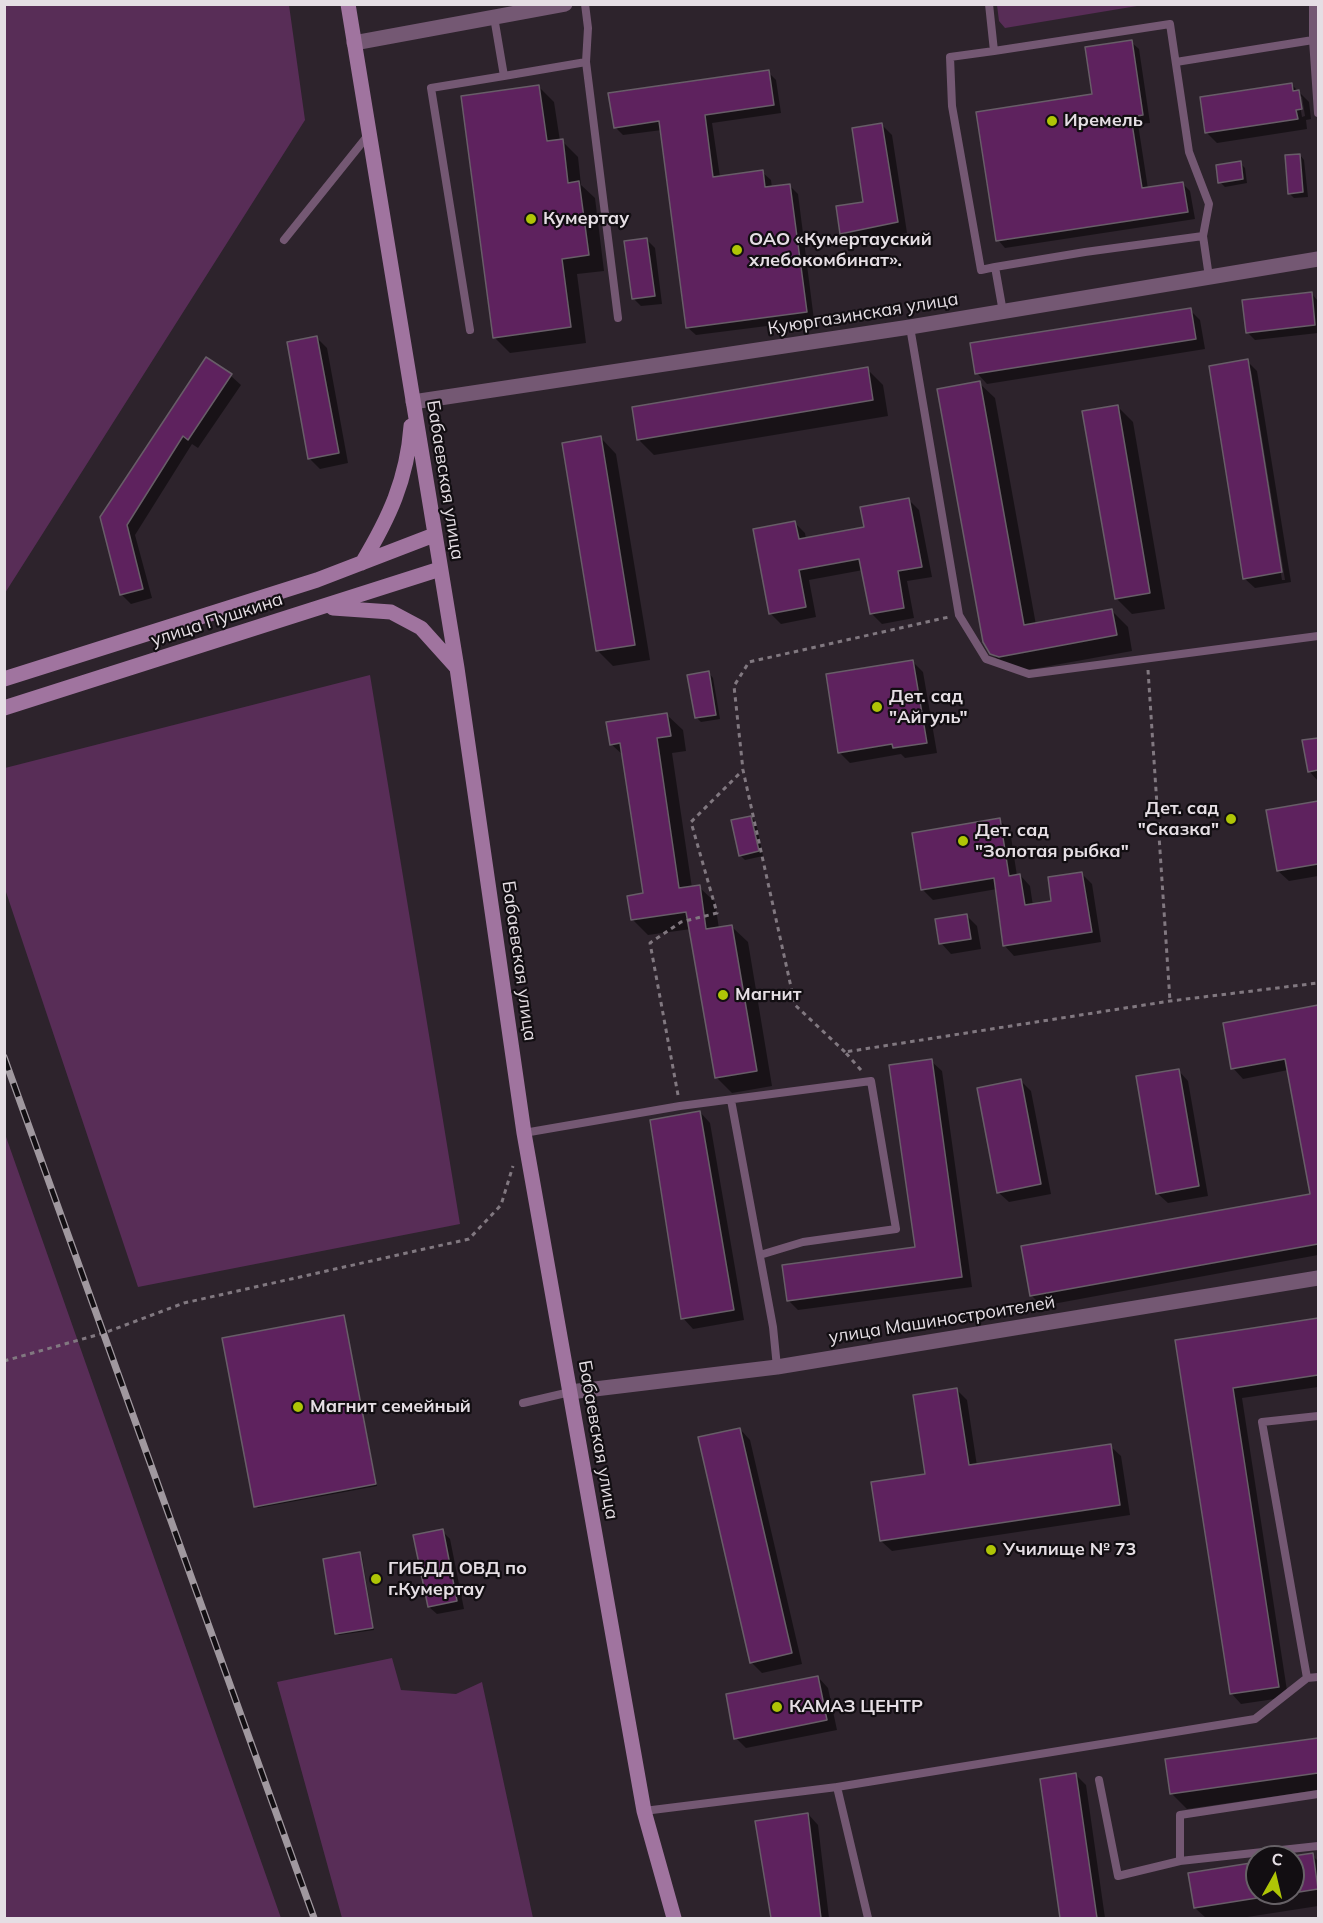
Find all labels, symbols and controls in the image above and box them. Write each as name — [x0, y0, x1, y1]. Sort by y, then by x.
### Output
place label: Иремель — [1064, 110, 1143, 132]
marker: Иремель — [1045, 114, 1059, 128]
place label: Кумертау — [543, 208, 629, 230]
marker: Кумертау — [524, 212, 538, 226]
place label: ОАО «Кумертауский хлебокомбинат». — [749, 229, 932, 272]
marker: ОАО «Кумертауский хлебокомбинат». — [730, 243, 744, 257]
street label: Куюргазинская улица — [766, 288, 960, 340]
street label: Бабаевская улица — [422, 399, 468, 561]
street label: улица Пушкина — [148, 588, 286, 652]
place label: Дет. сад "Айгуль" — [889, 686, 968, 728]
marker: Дет. сад "Айгуль" — [870, 700, 884, 714]
place label: Дет. сад "Сказка" — [1138, 798, 1219, 840]
marker: Дет. сад "Сказка" — [1224, 812, 1238, 826]
place label: Дет. сад "Золотая рыбка" — [975, 820, 1129, 862]
marker: Дет. сад "Золотая рыбка" — [956, 834, 970, 848]
street label: Бабаевская улица — [497, 880, 541, 1042]
place label: Магнит — [735, 984, 801, 1006]
marker: Магнит — [716, 988, 730, 1002]
street label: улица Машиностроителей — [827, 1291, 1057, 1349]
street label: Бабаевская улица — [573, 1359, 623, 1521]
place label: Магнит семейный — [310, 1396, 471, 1418]
marker: Магнит семейный — [291, 1400, 305, 1414]
place label: Училище № 73 — [1003, 1539, 1136, 1561]
marker: Училище № 73 — [984, 1543, 998, 1557]
place label: ГИБДД ОВД по г.Кумертау — [388, 1558, 527, 1600]
marker: ГИБДД ОВД по г.Кумертау — [369, 1572, 383, 1586]
place label: КАМАЗ ЦЕНТР — [789, 1696, 923, 1718]
marker: КАМАЗ ЦЕНТР — [770, 1700, 784, 1714]
north arrow — [1245, 1845, 1305, 1905]
text: С — [1270, 1848, 1284, 1870]

